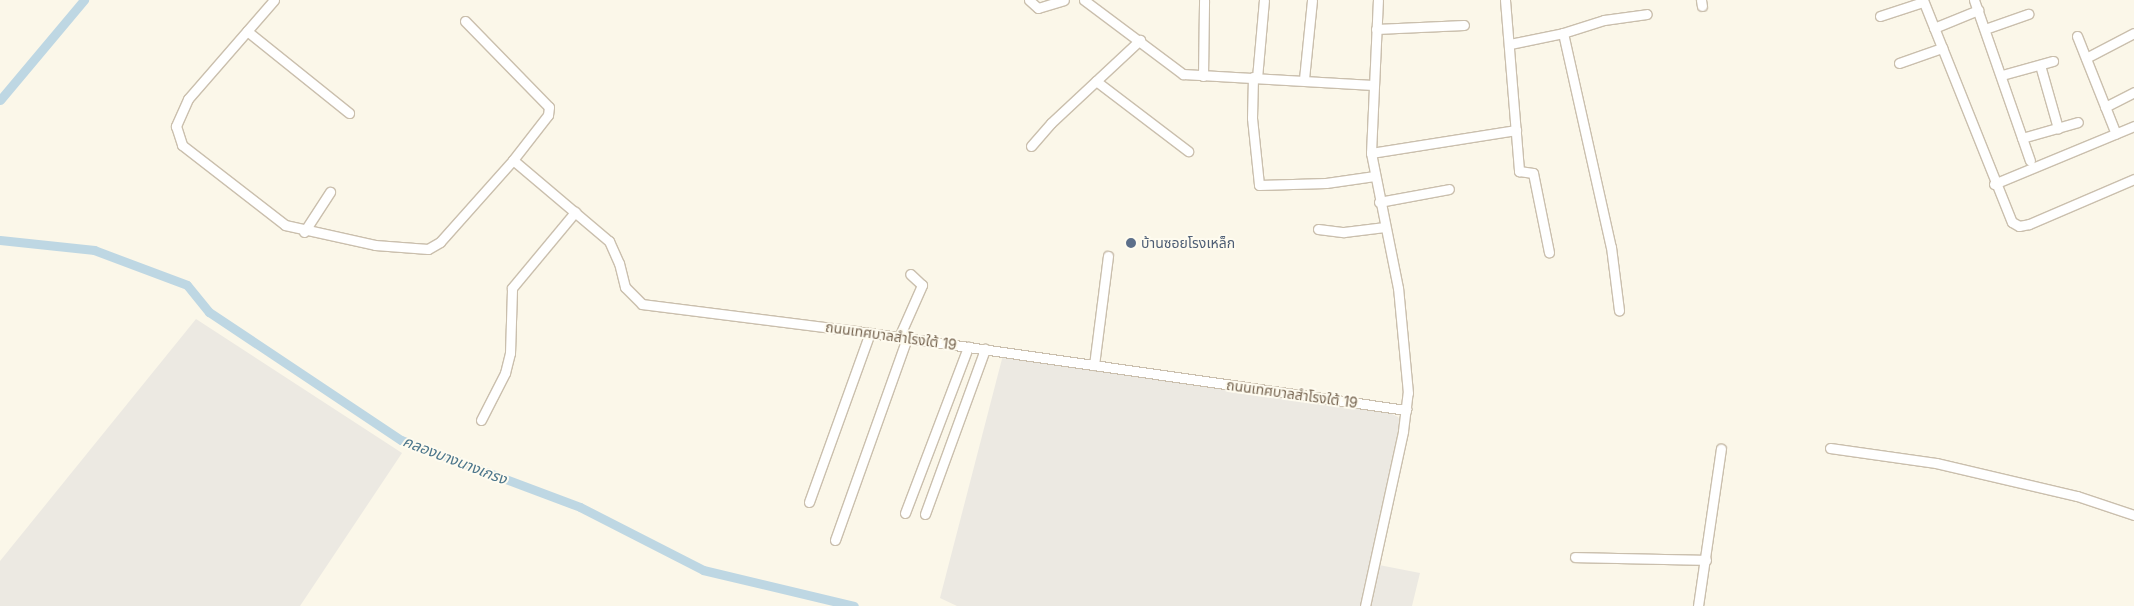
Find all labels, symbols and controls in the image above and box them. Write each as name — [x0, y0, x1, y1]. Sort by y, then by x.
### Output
place label: บ้านซอยโรงเหล็ก — [1141, 235, 1235, 251]
marker: บ้านซอยโรงเหล็ก — [1125, 237, 1137, 249]
street label: ถนนเทศบาลสำโรงใต้ 19 — [824, 318, 958, 354]
street label: ถนนเทศบาลสำโรงใต้ 19 — [1225, 376, 1359, 412]
water label: คลองบางนางเกรง — [401, 432, 509, 488]

